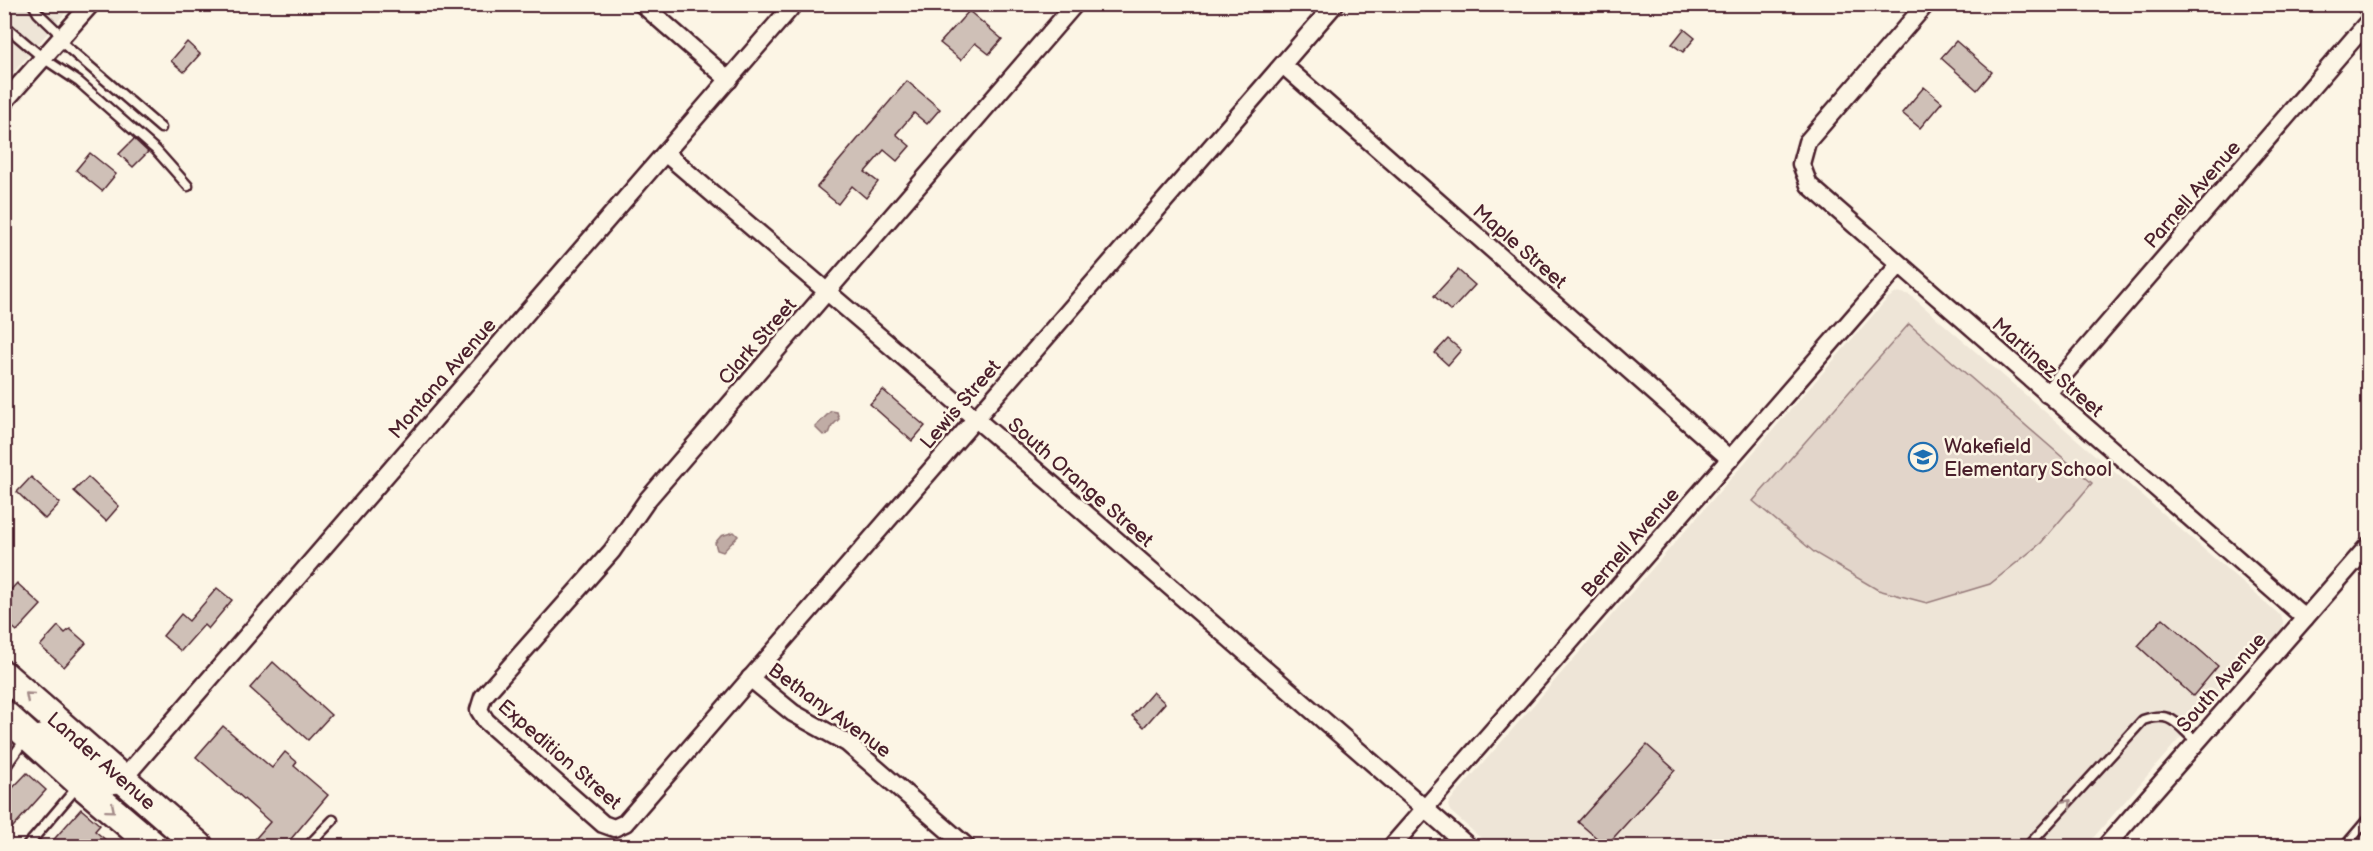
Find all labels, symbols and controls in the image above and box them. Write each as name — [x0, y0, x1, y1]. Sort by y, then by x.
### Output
street label: Parnell Avenue — [2139, 136, 2246, 253]
street label: Maple Street — [1468, 200, 1571, 294]
street label: Clark Street — [714, 293, 802, 390]
street label: Montana Avenue — [384, 313, 502, 444]
street label: Martinez Street — [1987, 313, 2108, 423]
street label: Lewis Street — [915, 355, 1006, 454]
street label: South Orange Street — [1003, 413, 1158, 553]
place label: Wakefield Elementary School — [1944, 435, 2112, 482]
school or university icon: Wakefield Elementary School — [1907, 441, 1939, 473]
street label: Bernell Avenue — [1577, 483, 1685, 602]
street label: South Avenue — [2172, 628, 2272, 737]
street label: Bethany Avenue — [763, 658, 895, 763]
one-way arrow — [25, 693, 36, 704]
street label: Expedition Street — [493, 695, 626, 815]
street label: Lander Avenue — [42, 707, 160, 816]
one-way arrow — [2061, 799, 2072, 810]
one-way arrow — [104, 802, 115, 813]

